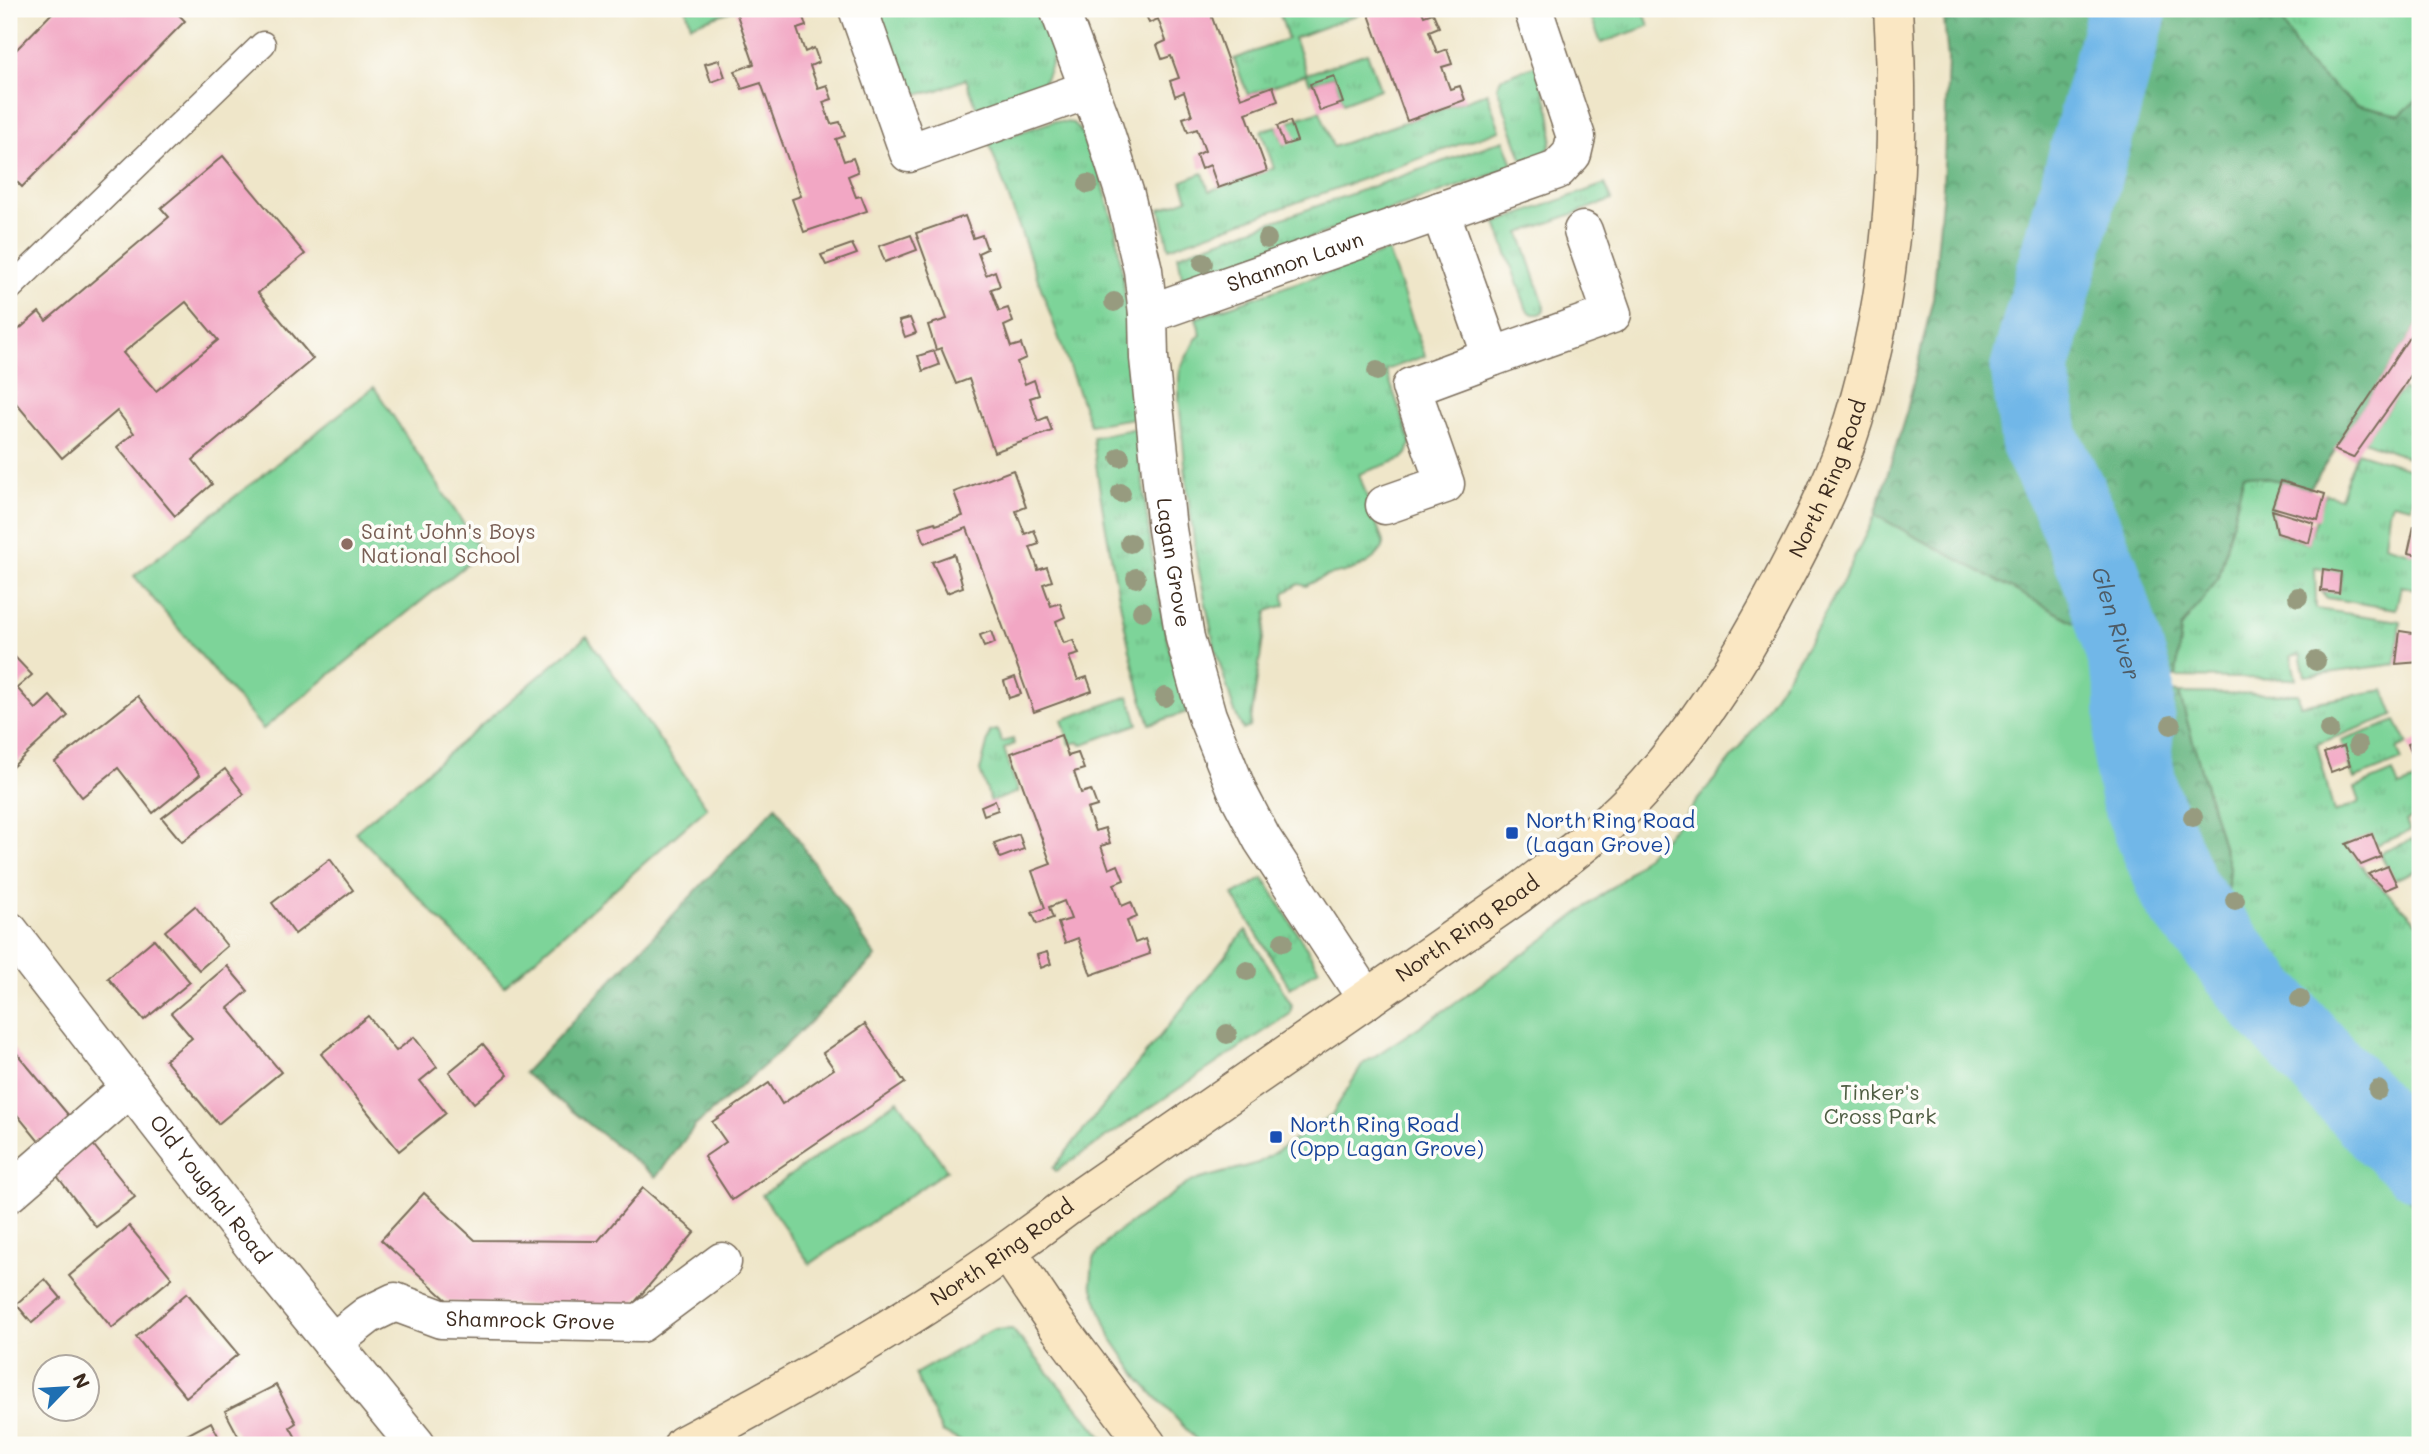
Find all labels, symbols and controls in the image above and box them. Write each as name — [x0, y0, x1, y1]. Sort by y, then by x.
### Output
street label: Shannon Lawn — [1223, 224, 1367, 297]
street label: North Ring Road — [1782, 396, 1871, 562]
street label: Lagan Grove — [1152, 497, 1198, 629]
place label: Saint John's Boys National School — [361, 517, 536, 568]
marker: Saint John's Boys National School — [339, 536, 355, 552]
water label: Glen River — [2085, 563, 2149, 684]
place label: North Ring Road (Lagan Grove) — [1526, 806, 1695, 857]
marker: North Ring Road (Lagan Grove) — [1504, 825, 1520, 841]
street label: North Ring Road — [1390, 868, 1544, 987]
park label: Tinker's Cross Park — [1824, 1078, 1936, 1129]
street label: Old Youghal Road — [145, 1108, 277, 1268]
place label: North Ring Road (Opp Lagan Grove) — [1290, 1110, 1484, 1161]
marker: North Ring Road (Opp Lagan Grove) — [1268, 1129, 1284, 1145]
street label: North Ring Road — [925, 1192, 1078, 1311]
street label: Shamrock Grove — [445, 1304, 615, 1334]
north arrow — [32, 1352, 102, 1422]
text: N — [67, 1369, 96, 1392]

